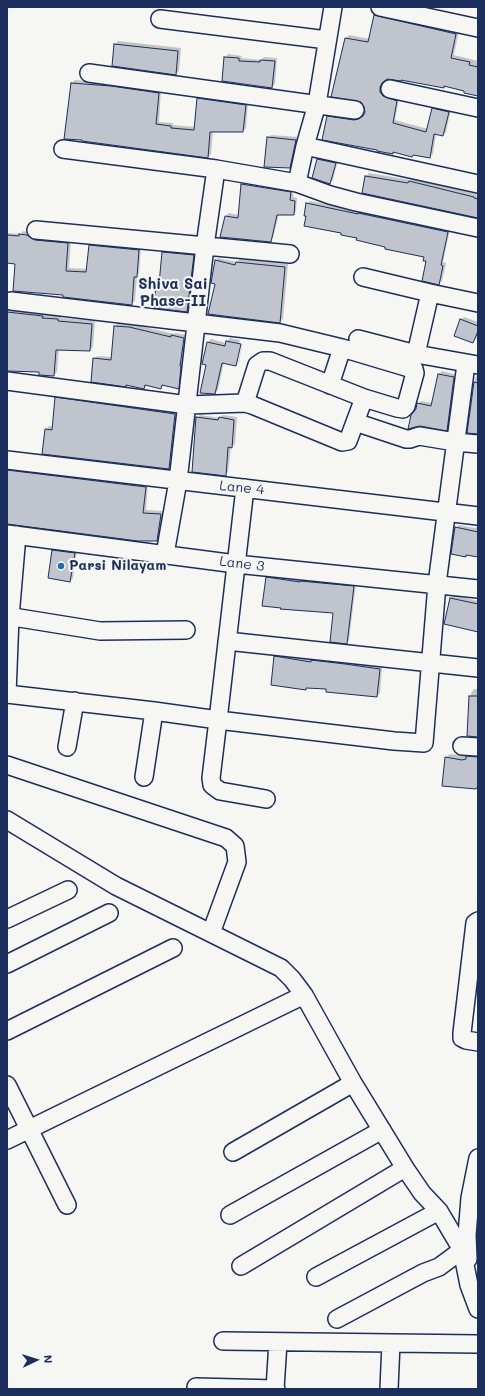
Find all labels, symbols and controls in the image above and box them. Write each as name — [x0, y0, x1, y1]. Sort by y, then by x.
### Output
district label: Shiva Sai Phase-II — [138, 275, 208, 310]
street label: Lane 4 — [219, 477, 265, 499]
street label: Lane 3 — [219, 553, 265, 575]
place label: Parsi Nilayam — [69, 558, 166, 574]
marker: Parsi Nilayam — [56, 561, 66, 571]
north arrow — [16, 1340, 56, 1380]
text: N — [41, 1354, 56, 1364]

